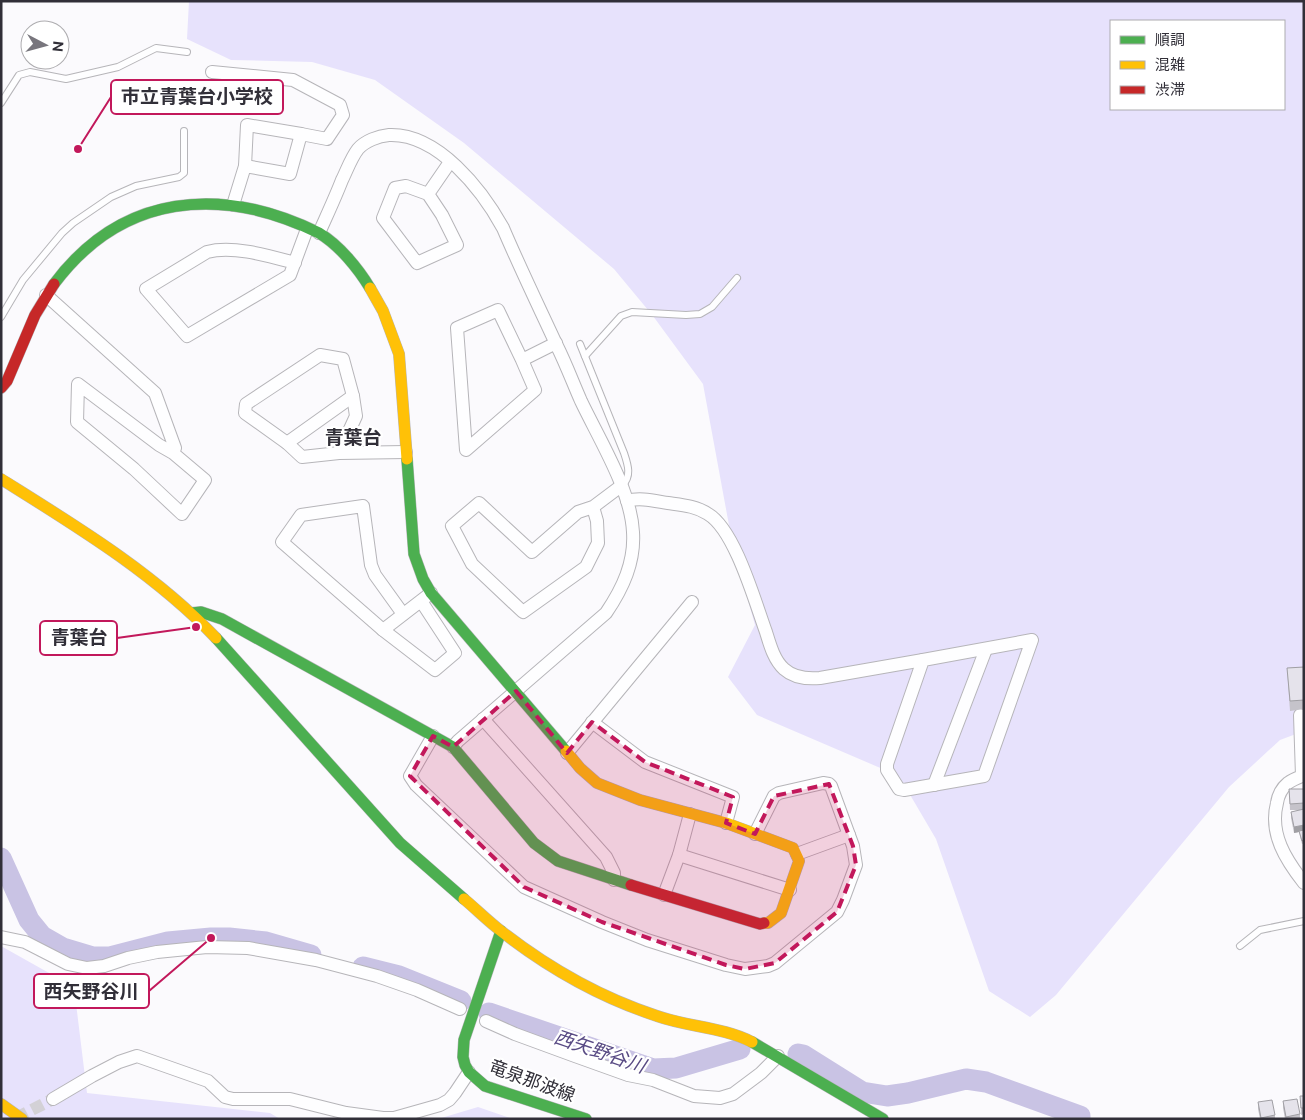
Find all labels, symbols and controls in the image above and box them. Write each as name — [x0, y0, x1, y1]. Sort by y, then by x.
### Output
north arrow — [20, 20, 70, 70]
legend — [1110, 20, 1285, 110]
text: 順調 — [1155, 31, 1185, 48]
text: N — [49, 40, 66, 53]
text: 混雑 — [1155, 56, 1185, 73]
callout: 市立青葉台小学校 — [111, 80, 283, 114]
text: 渋滞 — [1155, 81, 1185, 98]
text: 市立青葉台小学校 — [121, 85, 273, 107]
district label: 青葉台 — [324, 426, 382, 448]
callout: 青葉台 — [40, 621, 117, 655]
text: 青葉台 — [50, 626, 108, 648]
callout: 西矢野谷川 — [34, 974, 149, 1008]
text: 西矢野谷川 — [43, 980, 139, 1002]
water label: 西矢野谷川 — [551, 1025, 650, 1078]
street label: 竜泉那波線 — [486, 1055, 578, 1106]

